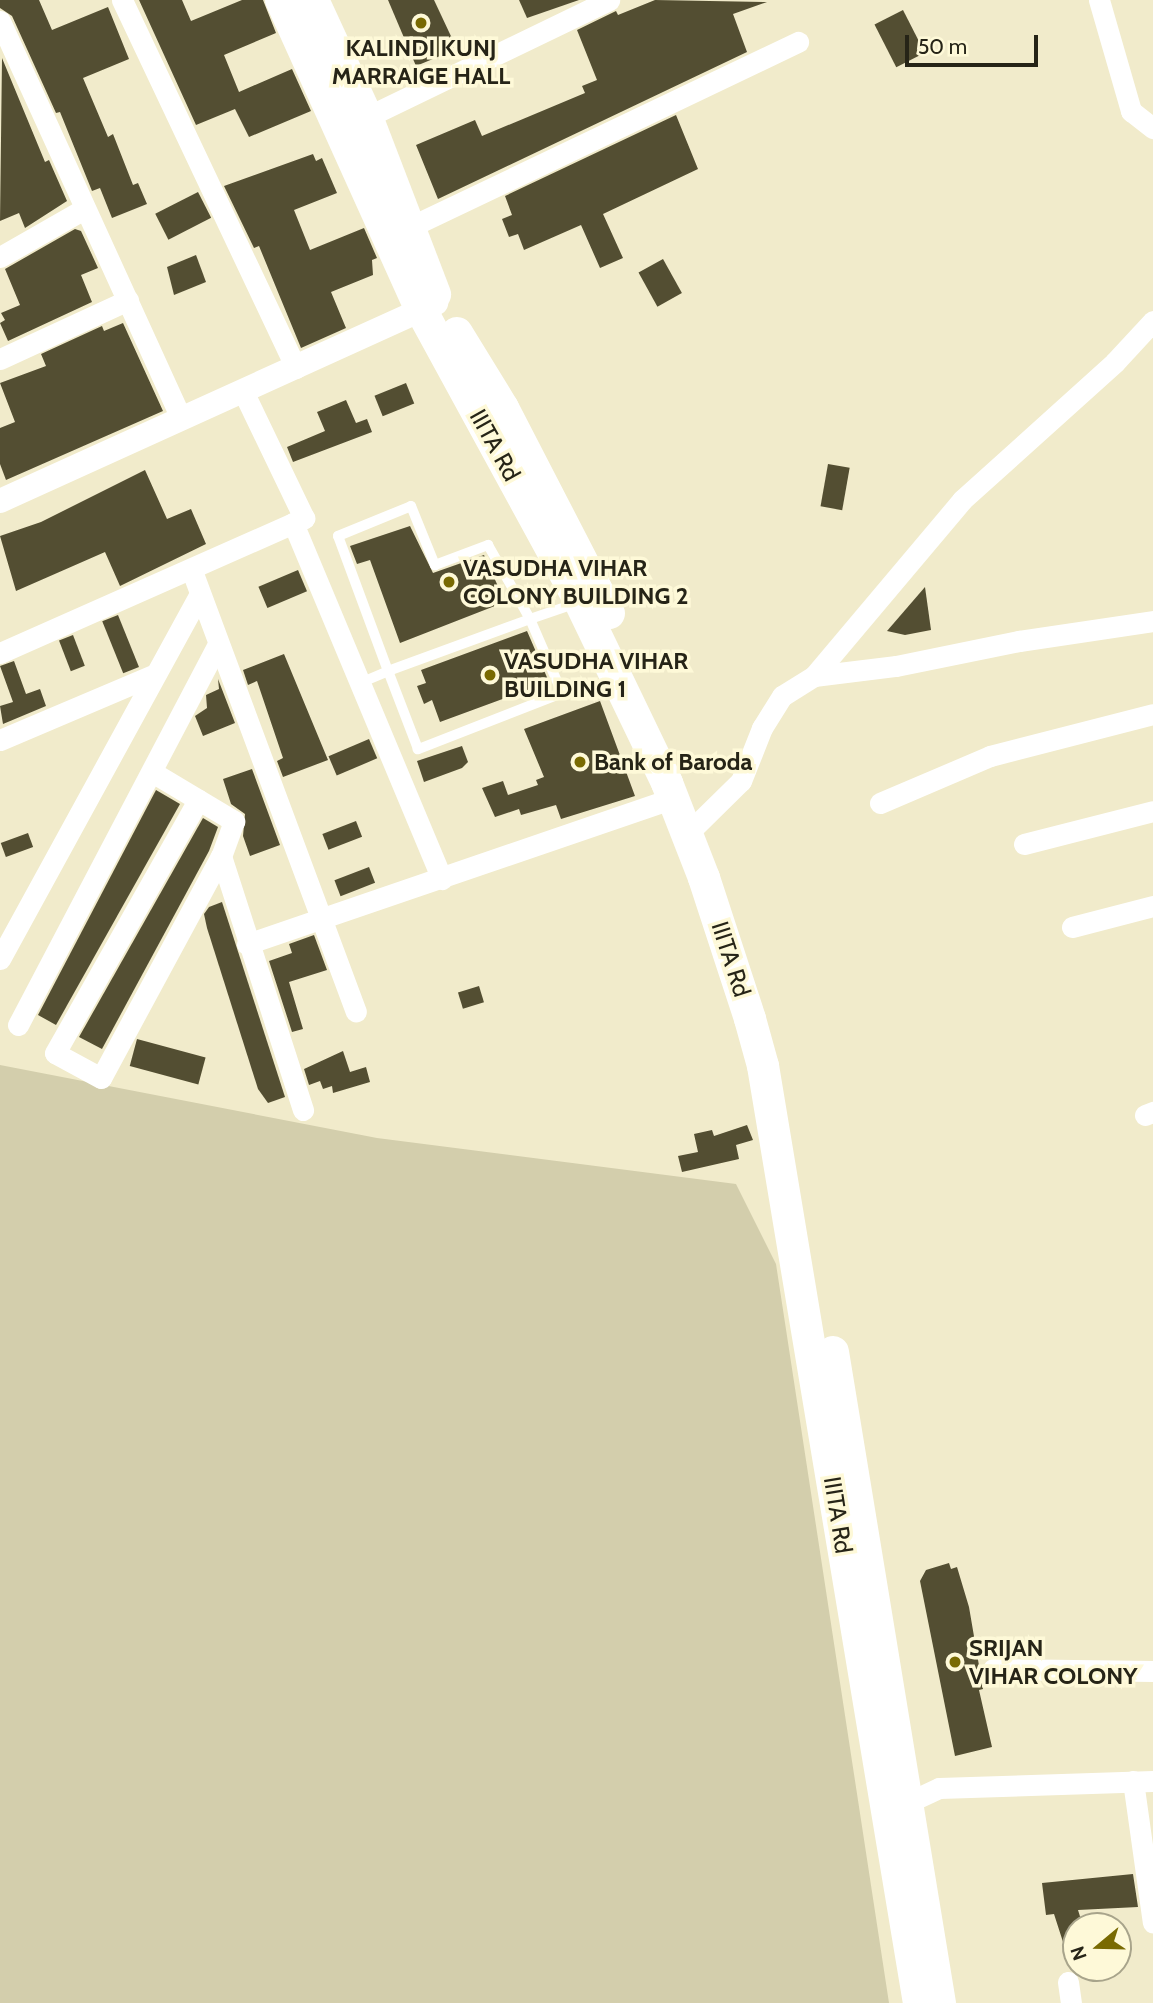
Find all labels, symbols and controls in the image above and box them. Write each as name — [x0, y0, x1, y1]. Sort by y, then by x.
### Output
marker: KALINDI KUNJ MARRAIGE HALL — [413, 15, 429, 31]
scale bar — [908, 21, 1041, 65]
place label: KALINDI KUNJ MARRAIGE HALL — [332, 34, 510, 90]
text: 50 m — [918, 34, 967, 59]
street label: IIITA Rd — [464, 404, 526, 486]
place label: VASUDHA VIHAR COLONY BUILDING 2 — [463, 554, 689, 610]
marker: VASUDHA VIHAR COLONY BUILDING 2 — [441, 574, 457, 590]
place label: VASUDHA VIHAR BUILDING 1 — [504, 647, 688, 703]
marker: VASUDHA VIHAR BUILDING 1 — [482, 667, 498, 683]
place label: Bank of Baroda — [594, 748, 752, 776]
marker: Bank of Baroda — [572, 754, 588, 770]
street label: IIITA Rd — [705, 918, 757, 1000]
street label: IIITA Rd — [818, 1475, 858, 1555]
place label: SRIJAN VIHAR COLONY — [969, 1634, 1138, 1690]
marker: SRIJAN VIHAR COLONY — [947, 1654, 963, 1670]
north arrow — [1062, 1912, 1132, 1982]
text: N — [1066, 1943, 1092, 1963]

